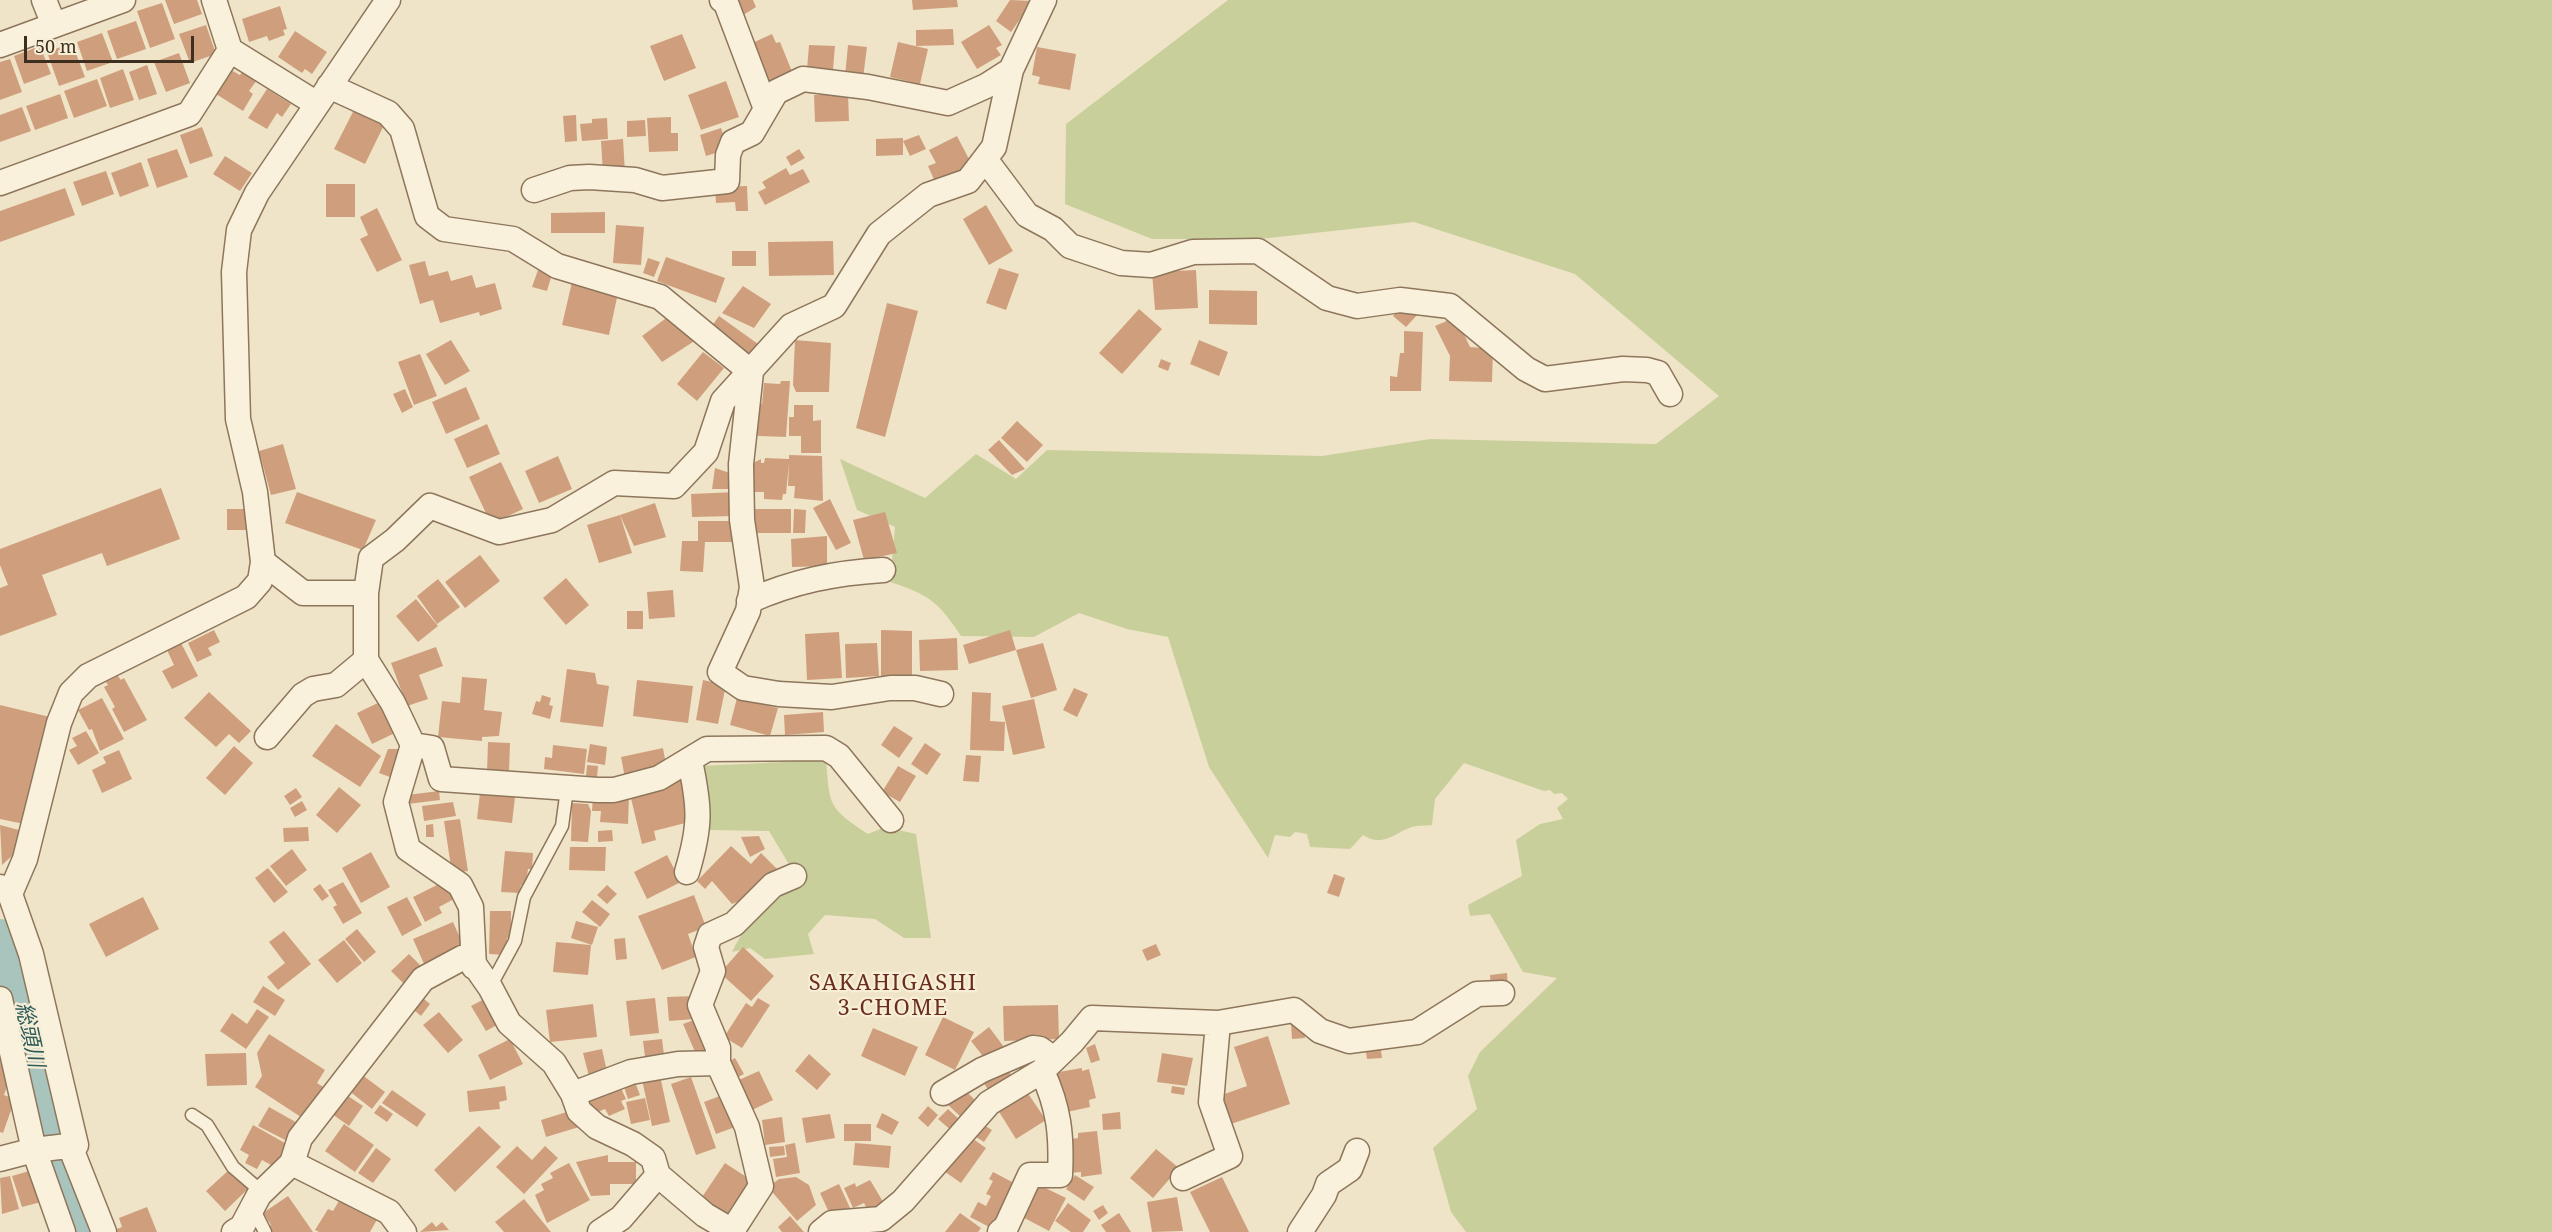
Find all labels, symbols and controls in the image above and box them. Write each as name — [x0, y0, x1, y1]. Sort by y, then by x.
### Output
scale bar — [27, 24, 196, 62]
text: 50 m — [35, 34, 77, 58]
district label: SAKAHIGASHI 3-CHOME — [809, 971, 977, 1022]
water label: 総頭川 — [9, 1000, 49, 1070]

